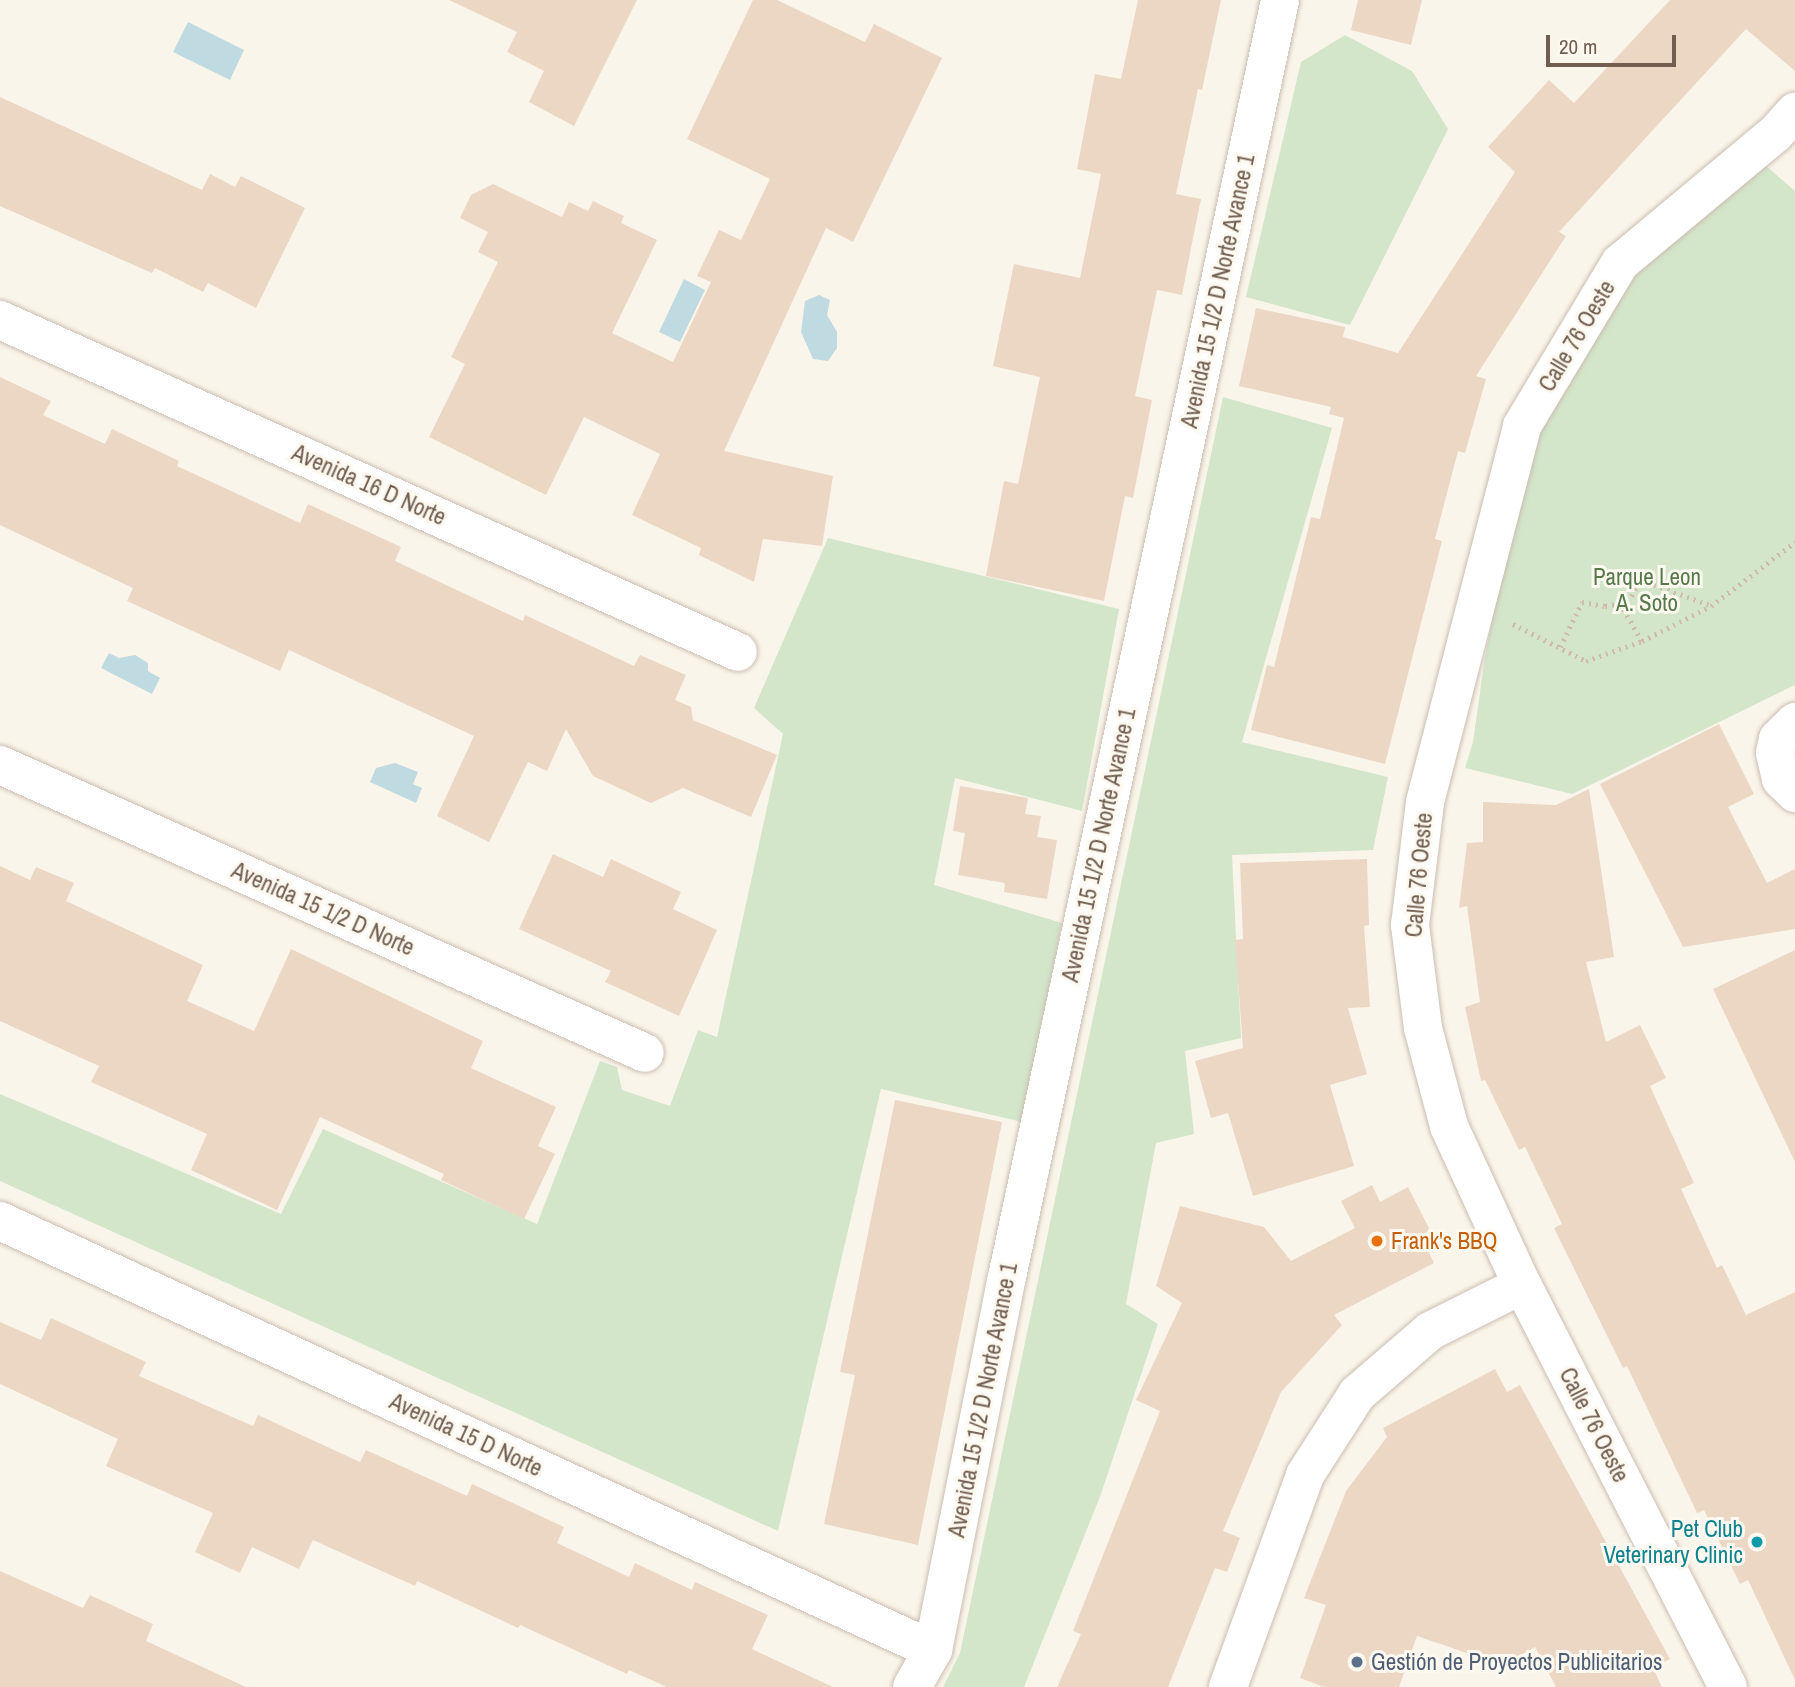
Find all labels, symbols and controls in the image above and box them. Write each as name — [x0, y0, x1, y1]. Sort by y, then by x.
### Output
scale bar — [1550, 21, 1680, 65]
text: 20 m — [1559, 32, 1597, 61]
street label: Avenida 15 1/2 D Norte Avance 1 — [1175, 151, 1261, 431]
street label: Calle 76 Oeste — [1533, 275, 1621, 397]
street label: Avenida 16 D Norte — [288, 439, 450, 531]
park label: Parque Leon A. Soto — [1593, 563, 1701, 617]
street label: Avenida 15 1/2 D Norte Avance 1 — [1056, 705, 1142, 985]
street label: Calle 76 Oeste — [1400, 812, 1438, 938]
street label: Avenida 15 1/2 D Norte — [227, 856, 419, 962]
place label: Frank's BBQ — [1391, 1227, 1497, 1255]
marker: Frank's BBQ — [1369, 1233, 1385, 1249]
street label: Avenida 15 1/2 D Norte Avance 1 — [943, 1260, 1023, 1540]
street label: Calle 76 Oeste — [1553, 1363, 1635, 1487]
street label: Avenida 15 D Norte — [385, 1388, 547, 1482]
place label: Pet Club Veterinary Clinic — [1604, 1515, 1743, 1569]
marker: Pet Club Veterinary Clinic — [1749, 1534, 1765, 1550]
place label: Gestión de Proyectos Publicitarios — [1371, 1648, 1662, 1676]
marker: Gestión de Proyectos Publicitarios — [1349, 1654, 1365, 1670]

